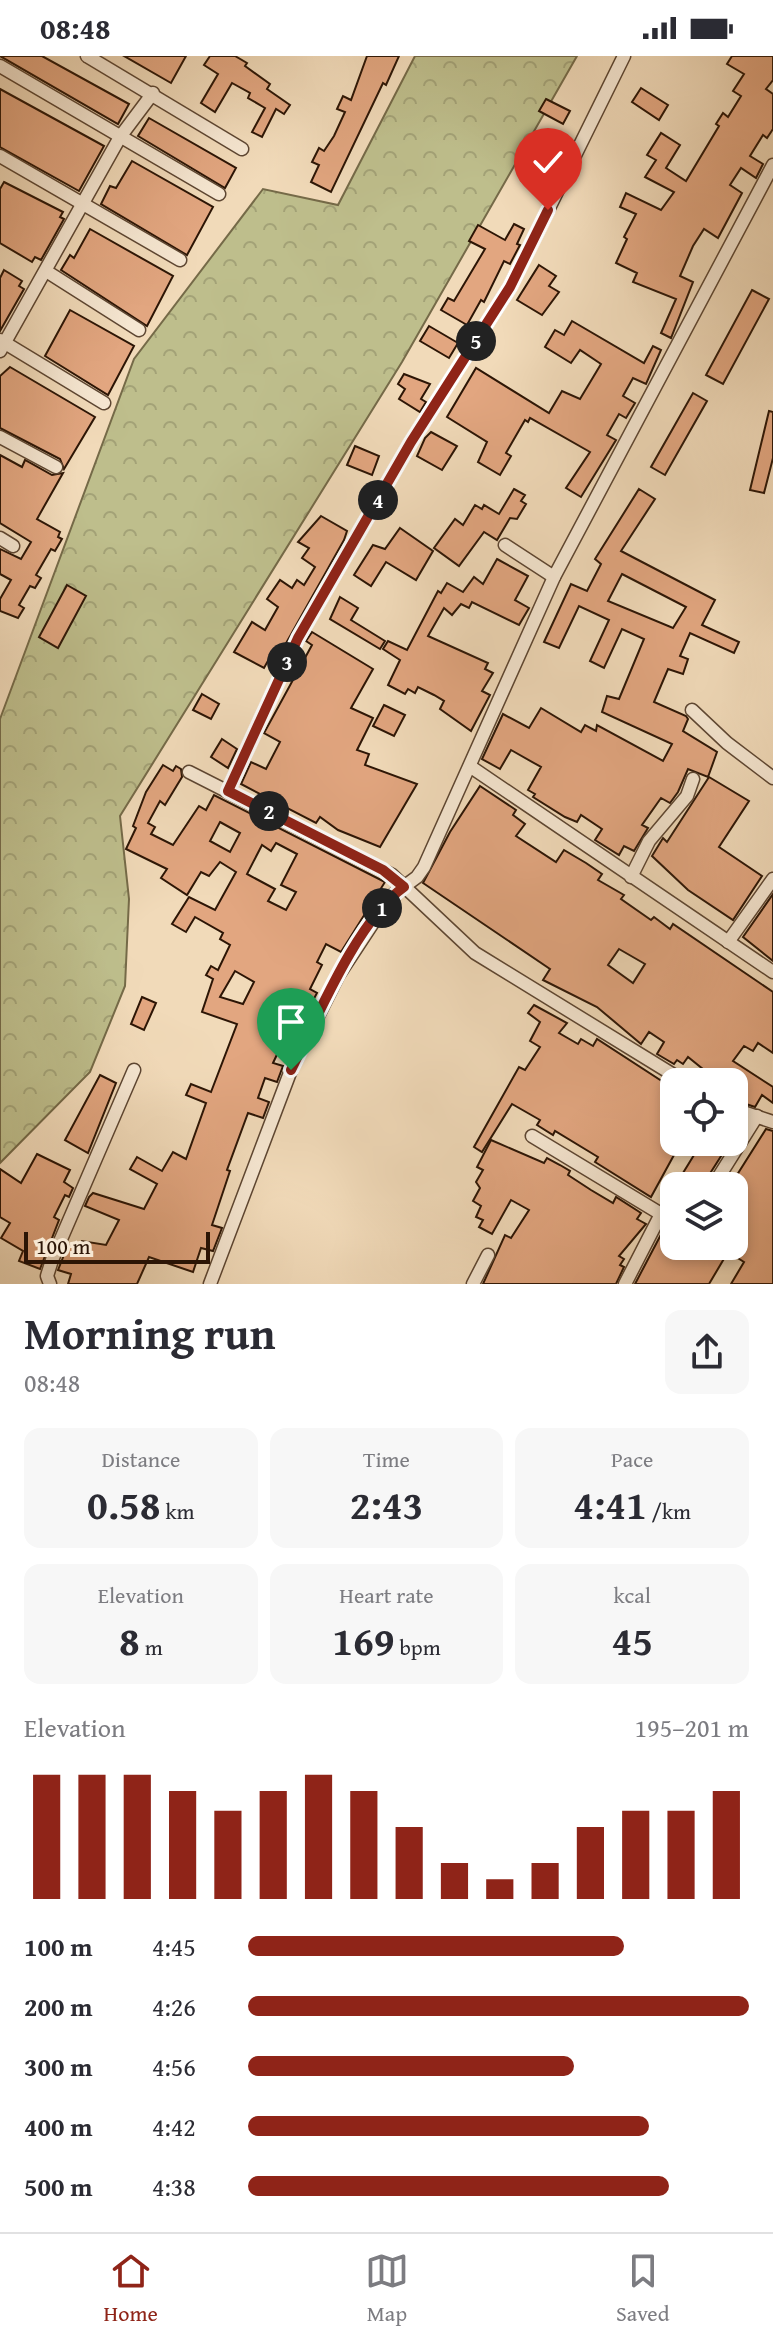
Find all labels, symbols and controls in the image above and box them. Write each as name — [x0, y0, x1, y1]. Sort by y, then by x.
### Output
text: 08:48 — [40, 6, 111, 50]
pin — [514, 128, 582, 210]
icon: check — [526, 140, 570, 184]
pin: 5 — [456, 321, 496, 361]
text: 5 — [470, 325, 482, 357]
pin: 4 — [358, 480, 398, 520]
text: 4 — [372, 484, 384, 516]
pin: 3 — [267, 642, 307, 682]
text: 3 — [281, 646, 293, 678]
pin: 2 — [249, 791, 289, 831]
text: 2 — [263, 795, 275, 827]
pin: 1 — [362, 888, 402, 928]
text: 1 — [376, 892, 388, 924]
pin — [257, 988, 325, 1070]
icon: arrive — [269, 1000, 313, 1044]
map controls — [660, 1068, 748, 1260]
button: locate — [660, 1068, 748, 1156]
button: layers — [660, 1172, 748, 1260]
scale bar — [24, 1228, 210, 1264]
text: 100 m — [36, 1230, 91, 1262]
text: Morning run — [24, 1301, 275, 1365]
button: share — [665, 1310, 749, 1394]
text: 08:48 — [24, 1363, 80, 1402]
text: Distance — [101, 1443, 180, 1475]
text: Time — [363, 1443, 410, 1475]
text: Pace — [611, 1443, 653, 1475]
text: 0.58 — [87, 1475, 161, 1534]
text: 2:43 — [350, 1475, 423, 1534]
text: 4:41 — [573, 1475, 647, 1534]
text: km — [161, 1495, 195, 1527]
text: /km — [647, 1495, 691, 1527]
text: Elevation — [98, 1579, 184, 1611]
text: Heart rate — [339, 1579, 434, 1611]
text: kcal — [613, 1579, 651, 1611]
text: 8 — [119, 1611, 140, 1670]
text: 169 — [332, 1611, 395, 1670]
text: 45 — [611, 1611, 653, 1670]
text: m — [140, 1631, 163, 1663]
text: bpm — [395, 1631, 441, 1663]
text: Elevation — [24, 1708, 126, 1747]
text: 195–201 m — [635, 1708, 749, 1747]
text: 100 m — [24, 1927, 92, 1966]
text: 4:45 — [152, 1927, 196, 1966]
text: 200 m — [24, 1987, 92, 2026]
text: 4:26 — [152, 1987, 196, 2026]
text: 300 m — [24, 2047, 92, 2086]
text: 4:56 — [152, 2047, 196, 2086]
text: 400 m — [24, 2107, 92, 2146]
text: 4:42 — [152, 2107, 196, 2146]
text: 500 m — [24, 2167, 92, 2206]
text: 4:38 — [152, 2167, 196, 2206]
tab: Home — [104, 2249, 158, 2329]
tab: Map — [365, 2249, 409, 2329]
tab: Saved — [616, 2249, 669, 2329]

